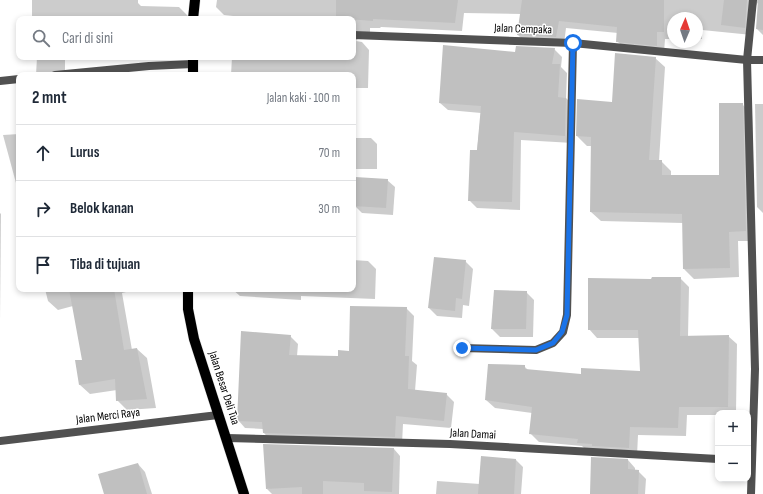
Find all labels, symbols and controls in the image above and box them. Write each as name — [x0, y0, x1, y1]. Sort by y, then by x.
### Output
north arrow — [667, 12, 703, 48]
search box — [16, 16, 356, 60]
street label: Jalan Cempaka — [493, 20, 553, 38]
icon: search — [30, 27, 52, 49]
text: Cari di sini — [62, 29, 113, 48]
route start — [564, 34, 582, 52]
text: 2 mnt — [32, 88, 67, 108]
text: Jalan kaki · 100 m — [267, 90, 340, 106]
icon: ahead — [32, 142, 54, 164]
text: Lurus — [70, 143, 99, 162]
text: 70 m — [319, 145, 340, 161]
icon: right — [32, 198, 54, 220]
text: Belok kanan — [70, 199, 134, 218]
text: 30 m — [318, 201, 340, 217]
icon: arrive — [32, 254, 54, 276]
text: Tiba di tujuan — [70, 255, 140, 274]
route end — [453, 339, 471, 357]
street label: Jalan Besar Deli Tua — [205, 348, 243, 427]
street label: Jalan Merci Raya — [74, 405, 141, 427]
map controls — [715, 410, 751, 482]
button: + — [715, 410, 751, 446]
street label: Jalan Damai — [449, 425, 496, 443]
button: − — [715, 446, 751, 482]

